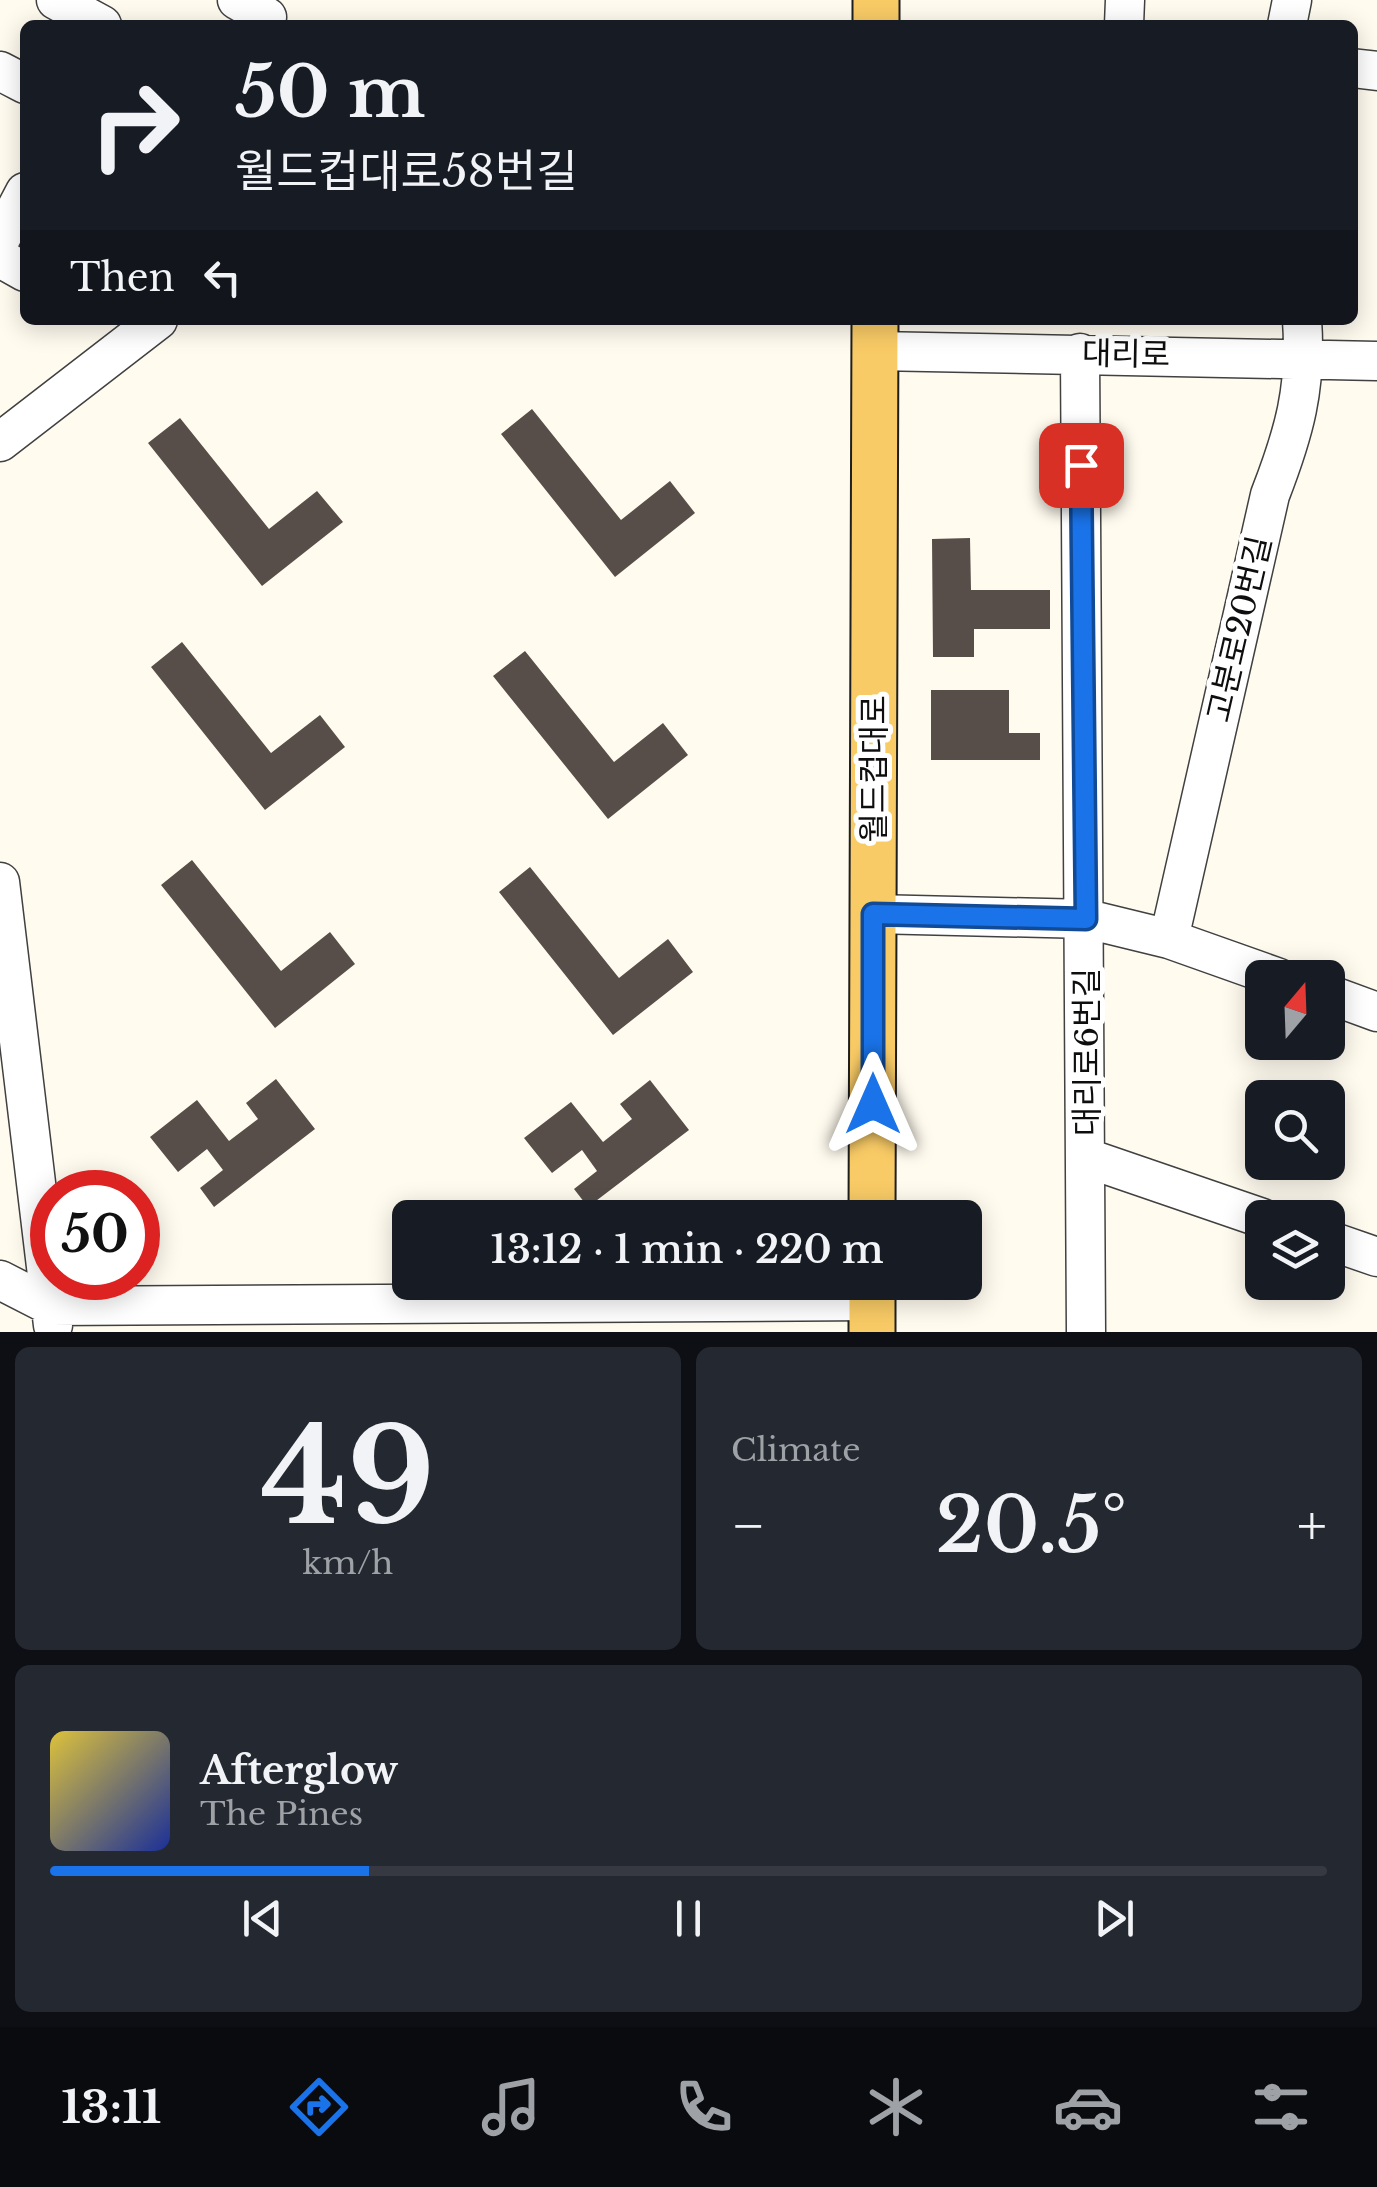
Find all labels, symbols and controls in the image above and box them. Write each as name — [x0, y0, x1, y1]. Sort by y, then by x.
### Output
text: 50 m — [235, 49, 426, 136]
icon: right — [70, 60, 200, 190]
text: 월드컵대로58번길 — [235, 143, 578, 199]
icon: left — [195, 250, 250, 305]
text: Then — [70, 254, 175, 301]
street label: 대리로 — [1081, 333, 1171, 375]
pin — [1039, 423, 1124, 508]
icon: arrive — [1054, 438, 1109, 493]
street label: 고분로20번길 — [1198, 532, 1280, 726]
street label: 월드컵대로 — [854, 695, 894, 843]
north arrow — [1245, 960, 1345, 1060]
map controls — [1245, 960, 1345, 1300]
street label: 대리로6번길 — [1067, 968, 1107, 1136]
position arrow — [821, 1052, 925, 1156]
button: search — [1245, 1080, 1345, 1180]
speed limit sign: 50 — [30, 1170, 160, 1300]
button: layers — [1245, 1200, 1345, 1300]
text: 13:12 · 1 min · 220 m — [490, 1226, 884, 1273]
text: 49 — [261, 1397, 435, 1558]
text: Climate — [731, 1430, 860, 1470]
text: 20.5° — [936, 1479, 1127, 1572]
text: − — [731, 1492, 766, 1560]
text: + — [1297, 1492, 1327, 1560]
text: km/h — [303, 1543, 393, 1583]
text: Afterglow — [200, 1747, 398, 1794]
text: The Pines — [200, 1794, 363, 1834]
icon: previous — [235, 1891, 290, 1946]
icon: pause — [661, 1891, 716, 1946]
icon: next — [1087, 1891, 1142, 1946]
icon: directions — [284, 2072, 354, 2142]
icon: music — [476, 2072, 546, 2142]
icon: phone — [669, 2072, 739, 2142]
icon: climate — [861, 2072, 931, 2142]
icon: car — [1053, 2072, 1123, 2142]
icon: filters — [1246, 2072, 1316, 2142]
text: 13:11 — [61, 2079, 162, 2135]

